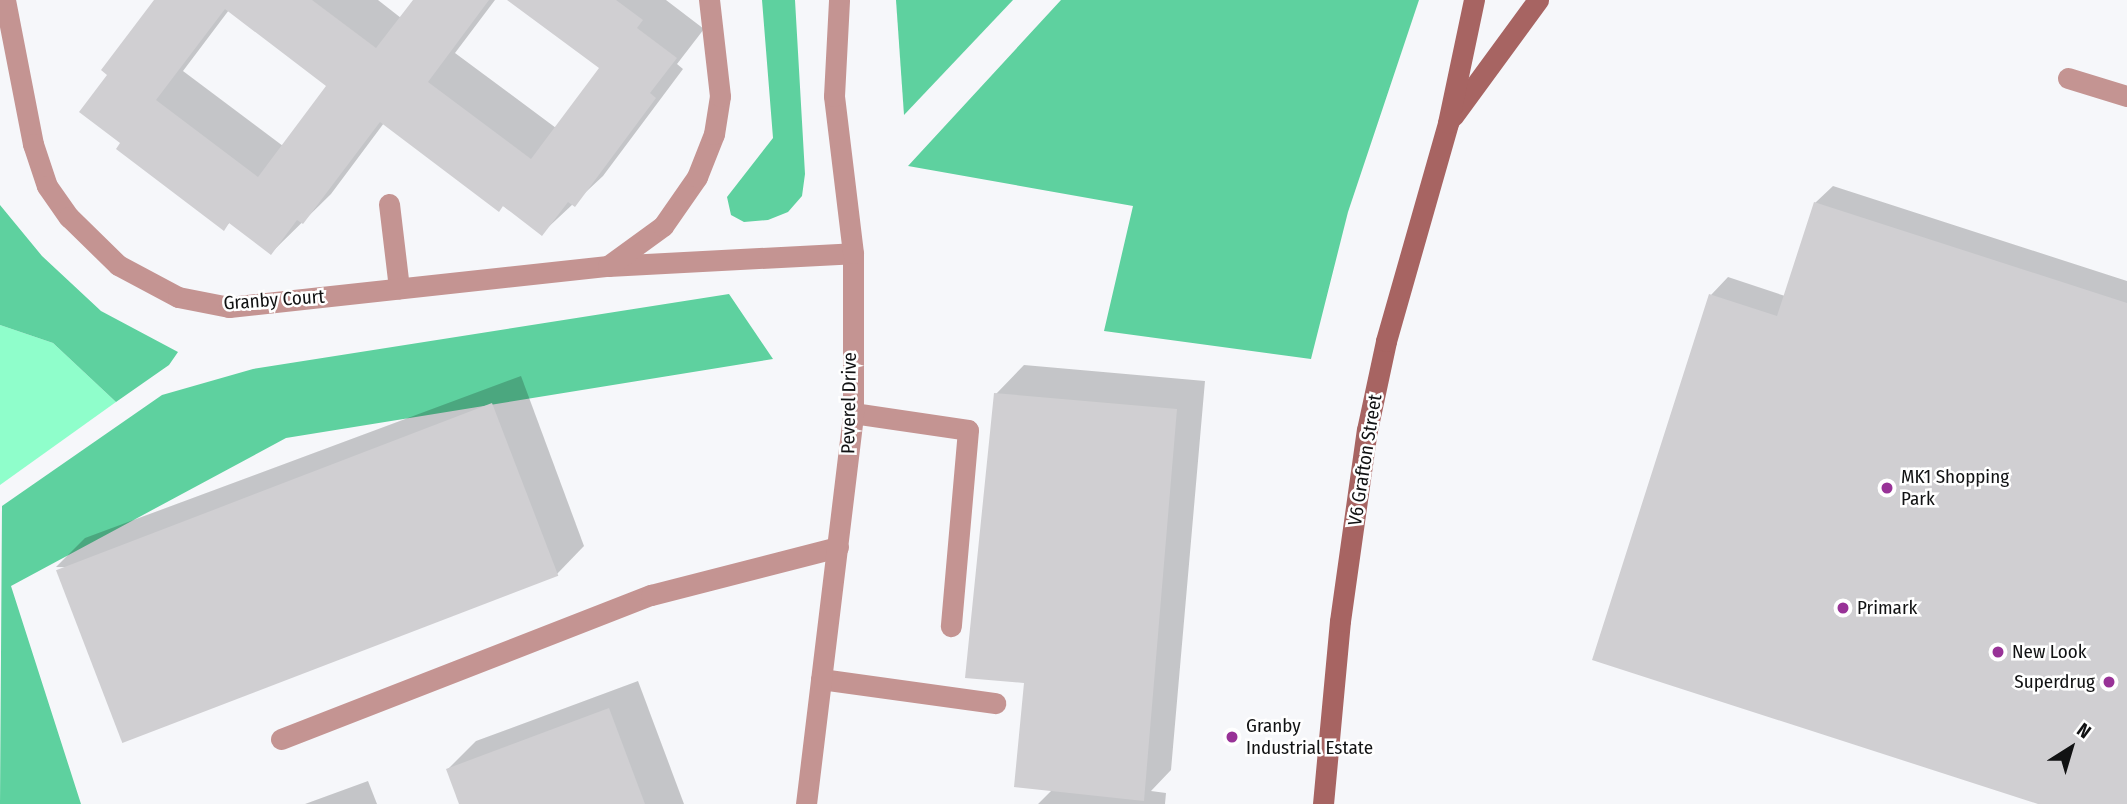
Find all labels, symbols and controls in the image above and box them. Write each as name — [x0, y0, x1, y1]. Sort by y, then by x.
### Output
street label: Granby Court — [223, 285, 325, 315]
street label: Peverel Drive — [837, 352, 861, 454]
street label: V6 Grafton Street — [1343, 393, 1387, 527]
place label: MK1 Shopping Park — [1901, 466, 2009, 510]
marker: MK1 Shopping Park — [1879, 480, 1895, 496]
place label: Primark — [1857, 597, 1917, 619]
marker: Primark — [1835, 600, 1851, 616]
place label: New Look — [2012, 641, 2087, 663]
marker: New Look — [1990, 644, 2006, 660]
place label: Superdrug — [2014, 671, 2095, 693]
marker: Superdrug — [2101, 674, 2117, 690]
north arrow — [2036, 713, 2106, 783]
place label: Granby Industrial Estate — [1246, 715, 1373, 759]
text: N — [2072, 718, 2095, 743]
marker: Granby Industrial Estate — [1224, 729, 1240, 745]

